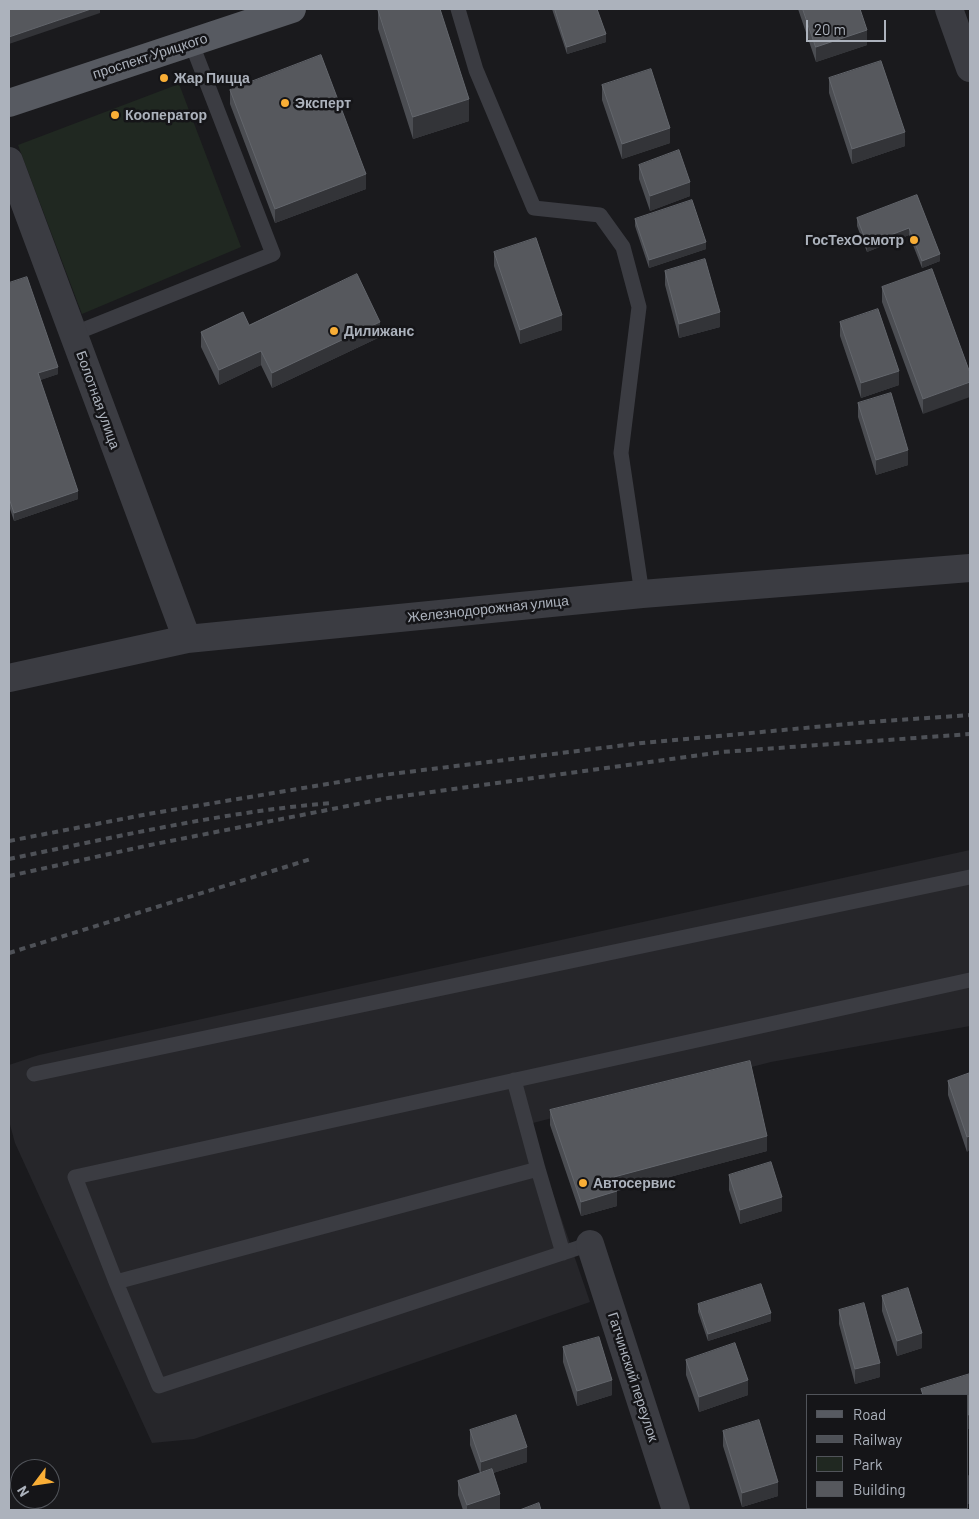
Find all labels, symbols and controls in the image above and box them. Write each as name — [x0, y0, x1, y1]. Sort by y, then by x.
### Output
scale bar — [809, 10, 889, 42]
text: 20 m — [814, 20, 846, 38]
street label: проспект Урицкого — [91, 30, 209, 82]
place label: Жар Пицца — [174, 70, 250, 86]
marker: Жар Пицца — [158, 72, 170, 84]
place label: Эксперт — [295, 95, 351, 111]
marker: Эксперт — [279, 97, 291, 109]
place label: Кооператор — [125, 107, 207, 123]
marker: Кооператор — [109, 109, 121, 121]
place label: ГосТехОсмотр — [805, 232, 904, 248]
marker: ГосТехОсмотр — [908, 234, 920, 246]
place label: Дилижанс — [344, 323, 414, 339]
marker: Дилижанс — [328, 325, 340, 337]
street label: Болотная улица — [72, 349, 124, 451]
street label: Железнодорожная улица — [406, 592, 570, 626]
place label: Автосервис — [593, 1175, 676, 1191]
marker: Автосервис — [577, 1177, 589, 1189]
street label: Гатчинский переулок — [604, 1310, 662, 1444]
legend — [806, 1394, 969, 1509]
text: Road — [853, 1405, 886, 1423]
text: Railway — [853, 1430, 902, 1448]
text: Park — [853, 1455, 882, 1473]
north arrow — [10, 1459, 60, 1509]
text: Building — [853, 1480, 906, 1498]
text: N — [13, 1483, 32, 1500]

